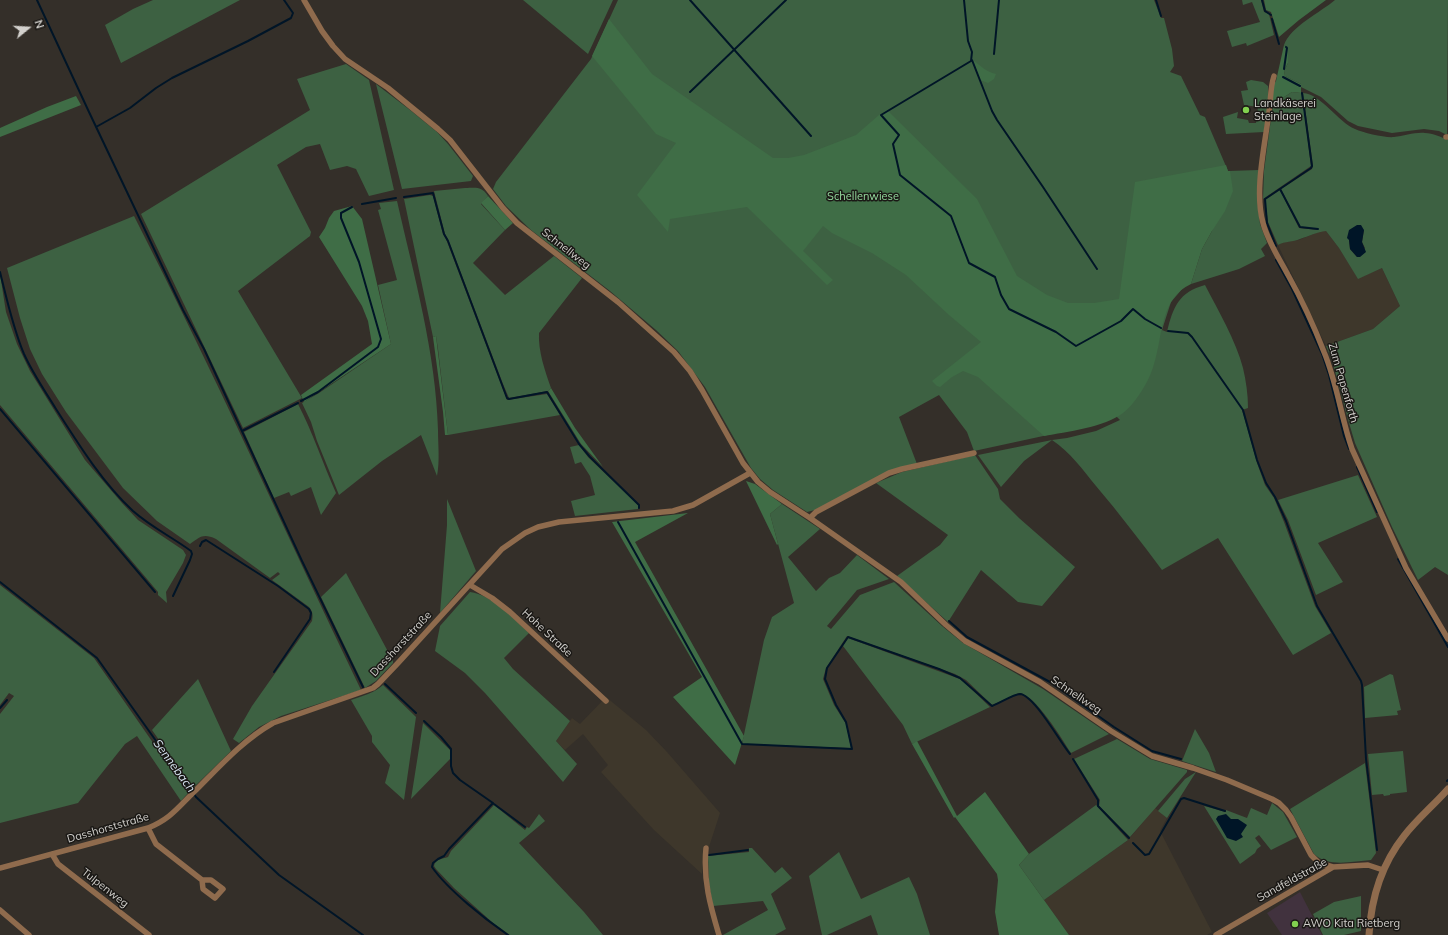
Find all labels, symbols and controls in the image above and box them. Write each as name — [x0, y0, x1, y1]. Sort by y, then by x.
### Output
north arrow — [8, 8, 48, 48]
text: N — [31, 18, 47, 30]
place label: Landkäserei Steinlage — [1254, 97, 1316, 123]
marker: Landkäserei Steinlage — [1241, 105, 1251, 115]
park label: Schellenwiese — [827, 190, 899, 204]
street label: Schnellweg — [539, 226, 593, 272]
street label: Zum Papenforth — [1325, 342, 1361, 424]
street label: Hohe Straße — [519, 606, 575, 660]
street label: Dasshorststraße — [367, 609, 435, 679]
street label: Schnellweg — [1048, 673, 1104, 717]
water label: Sennebach — [150, 737, 198, 795]
street label: Dasshorststraße — [66, 810, 150, 846]
street label: Sandfeldstraße — [1255, 855, 1329, 905]
street label: Tulpenweg — [79, 866, 131, 910]
place label: AWO Kita Rietberg — [1303, 917, 1400, 931]
marker: AWO Kita Rietberg — [1290, 919, 1300, 929]

